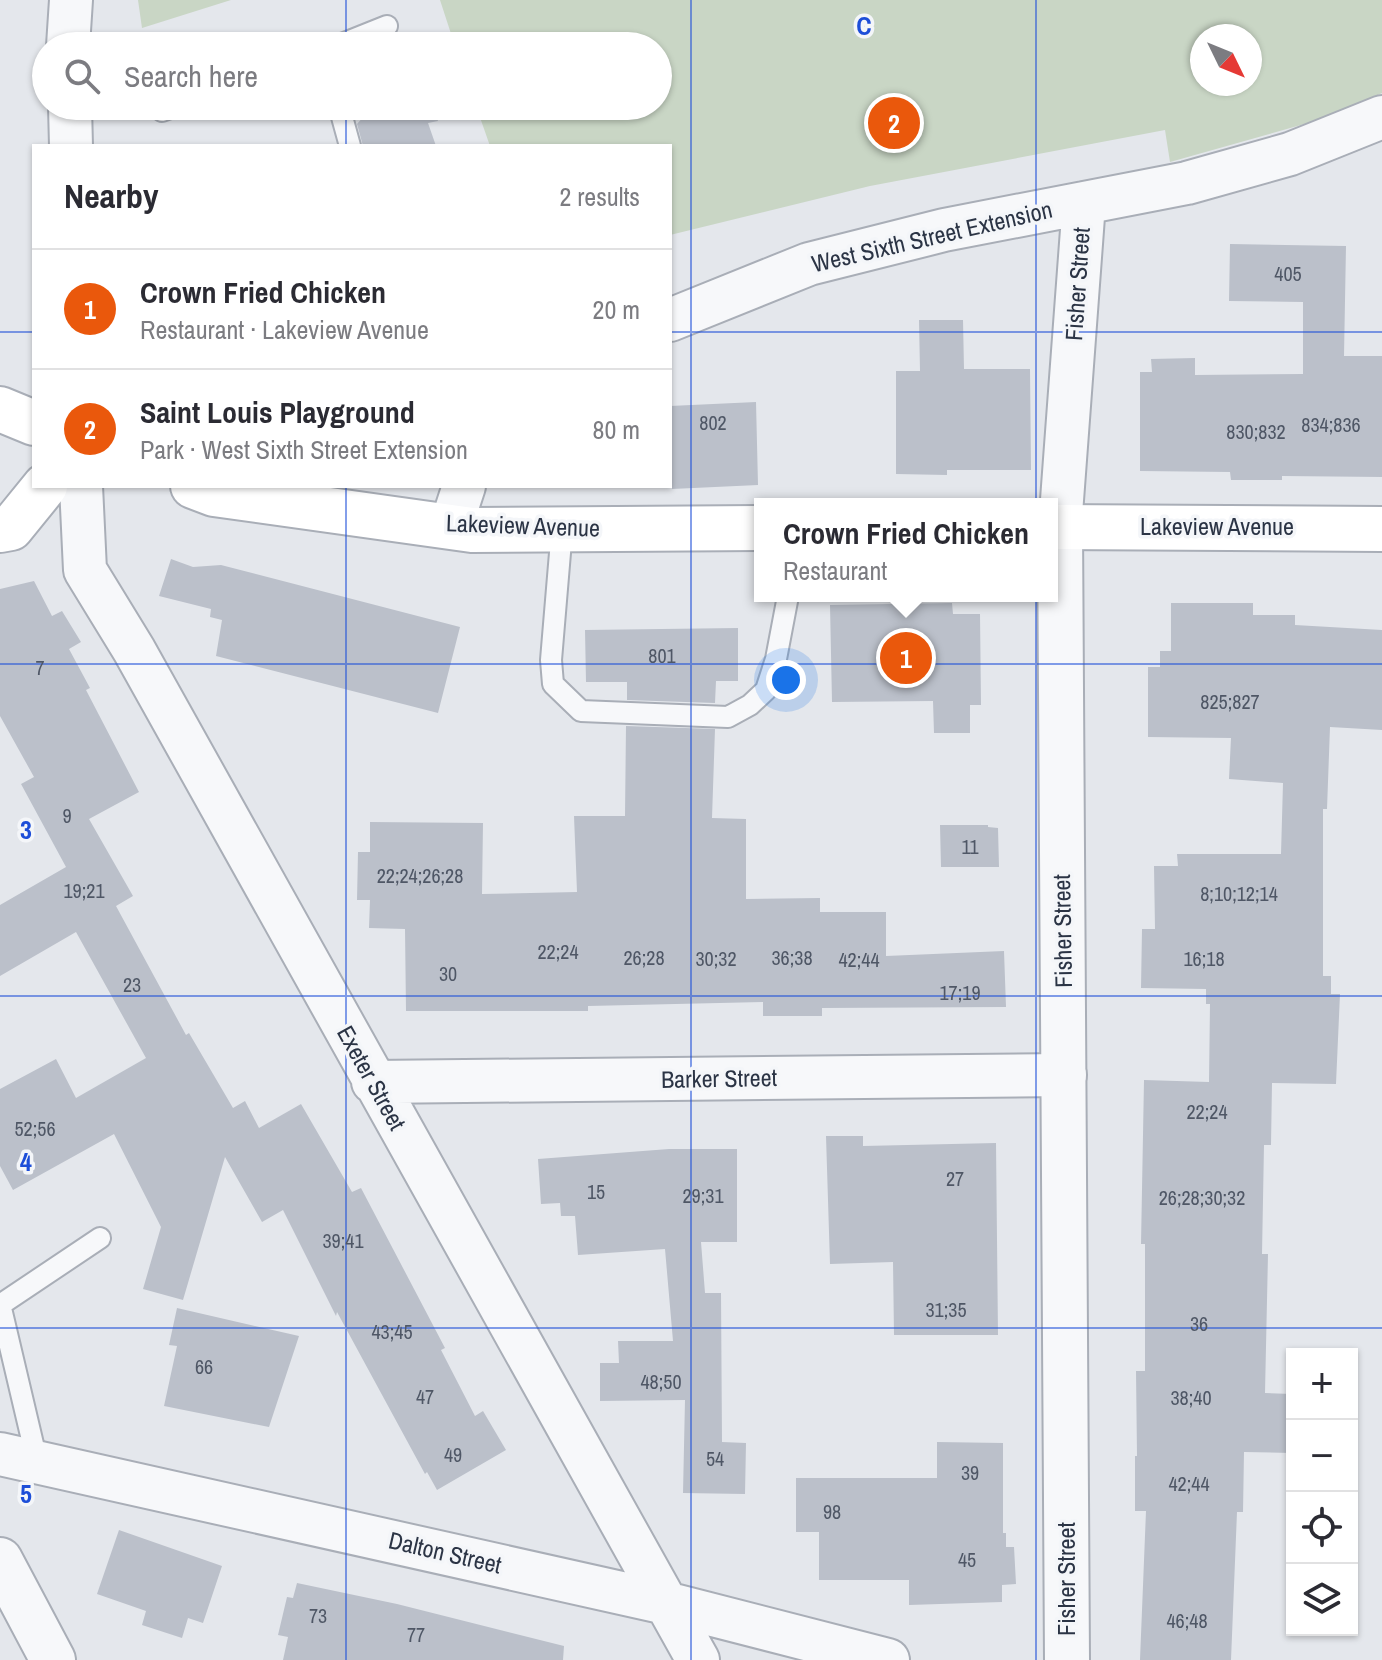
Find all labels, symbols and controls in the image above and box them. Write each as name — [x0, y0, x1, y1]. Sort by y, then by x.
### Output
text: C — [856, 8, 872, 43]
north arrow — [1190, 24, 1262, 96]
search box — [32, 32, 672, 120]
icon: search — [60, 54, 104, 98]
text: Search here — [124, 56, 258, 96]
pin: 2 — [868, 93, 920, 153]
text: Nearby — [64, 173, 159, 219]
text: 2 results — [559, 179, 640, 214]
street label: West Sixth Street Extension — [808, 193, 1055, 279]
street label: Fisher Street — [1057, 226, 1097, 342]
house number: 405 — [1274, 260, 1302, 287]
text: Crown Fried Chicken — [140, 272, 386, 312]
text: 1 — [84, 292, 96, 327]
text: 20 m — [593, 292, 640, 327]
text: Restaurant · Lakeview Avenue — [140, 312, 429, 347]
text: Saint Louis Playground — [140, 392, 415, 432]
house number: 802 — [699, 409, 727, 436]
house number: 834;836 — [1301, 411, 1361, 438]
text: 2 — [84, 412, 96, 447]
text: 80 m — [593, 412, 640, 447]
house number: 830;832 — [1226, 418, 1286, 445]
text: Park · West Sixth Street Extension — [140, 432, 468, 467]
popup — [754, 498, 1058, 602]
street label: Lakeview Avenue — [446, 506, 601, 544]
street label: Lakeview Avenue — [1140, 510, 1294, 542]
text: Crown Fried Chicken — [783, 513, 1029, 553]
text: Restaurant — [783, 553, 887, 588]
pin: 1 — [880, 628, 932, 688]
house number: 801 — [648, 642, 676, 669]
house number: 7 — [35, 654, 45, 681]
your location — [766, 660, 806, 700]
house number: 825;827 — [1200, 688, 1260, 715]
house number: 9 — [62, 802, 72, 829]
text: 3 — [20, 812, 32, 847]
house number: 11 — [961, 833, 979, 860]
house number: 22;24;26;28 — [377, 862, 463, 889]
street label: Fisher Street — [1045, 873, 1079, 988]
house number: 19;21 — [63, 877, 105, 904]
house number: 8;10;12;14 — [1200, 880, 1278, 907]
house number: 22;24 — [537, 938, 579, 965]
house number: 26;28 — [623, 944, 665, 971]
house number: 36;38 — [771, 944, 813, 971]
house number: 30;32 — [695, 945, 737, 972]
house number: 16;18 — [1183, 945, 1225, 972]
house number: 42;44 — [838, 946, 880, 973]
house number: 30 — [439, 960, 457, 987]
house number: 23 — [123, 971, 141, 998]
house number: 17;19 — [939, 979, 981, 1006]
street label: Exeter Street — [330, 1020, 414, 1136]
street label: Barker Street — [661, 1061, 778, 1095]
house number: 22;24 — [1186, 1098, 1228, 1125]
house number: 52;56 — [14, 1115, 56, 1142]
text: 4 — [20, 1144, 32, 1179]
house number: 27 — [946, 1165, 964, 1192]
house number: 15 — [587, 1178, 605, 1205]
house number: 29;31 — [682, 1182, 724, 1209]
house number: 26;28;30;32 — [1159, 1184, 1245, 1211]
house number: 39;41 — [322, 1227, 364, 1254]
house number: 31;35 — [925, 1296, 967, 1323]
house number: 36 — [1190, 1310, 1208, 1337]
house number: 43;45 — [371, 1318, 413, 1345]
map controls — [1286, 1348, 1358, 1636]
button: + — [1286, 1348, 1358, 1420]
house number: 66 — [195, 1353, 213, 1380]
house number: 48;50 — [640, 1368, 682, 1395]
house number: 47 — [416, 1383, 434, 1410]
house number: 38;40 — [1170, 1384, 1212, 1411]
button: − — [1286, 1420, 1358, 1492]
house number: 49 — [444, 1441, 462, 1468]
house number: 54 — [706, 1445, 724, 1472]
house number: 39 — [961, 1459, 979, 1486]
house number: 42;44 — [1168, 1470, 1210, 1497]
text: 5 — [20, 1476, 32, 1511]
button: locate — [1286, 1492, 1358, 1564]
house number: 98 — [823, 1498, 841, 1525]
street label: Fisher Street — [1050, 1522, 1082, 1636]
street label: Dalton Street — [386, 1524, 505, 1581]
house number: 45 — [958, 1546, 976, 1573]
button: layers — [1286, 1564, 1358, 1636]
house number: 73 — [309, 1602, 327, 1629]
house number: 46;48 — [1166, 1607, 1208, 1634]
house number: 77 — [407, 1621, 425, 1648]

